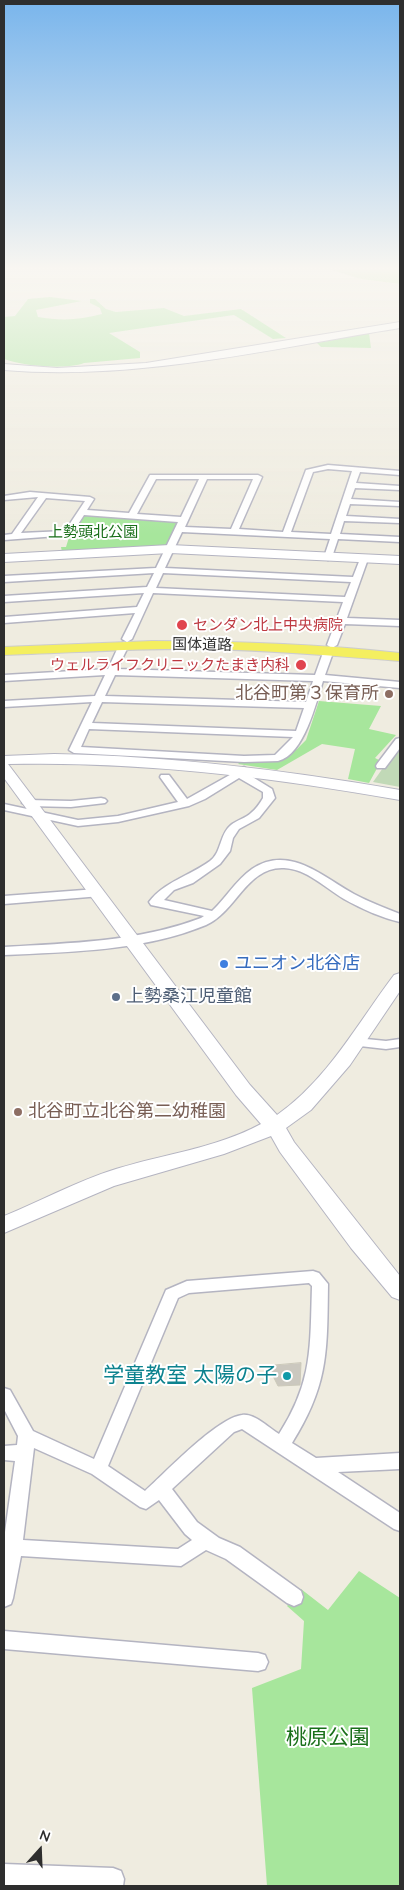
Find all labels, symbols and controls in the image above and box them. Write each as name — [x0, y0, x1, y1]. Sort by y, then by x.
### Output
park label: 上勢頭北公園 — [48, 523, 138, 541]
place label: センダン北上中央病院 — [193, 616, 343, 634]
marker: センダン北上中央病院 — [175, 618, 189, 632]
street label: 国体道路 — [172, 635, 232, 655]
place label: ウェルライフクリニックたまき内科 — [50, 656, 290, 674]
marker: ウェルライフクリニックたまき内科 — [294, 658, 308, 672]
place label: 北谷町第３保育所 — [235, 683, 379, 705]
marker: 北谷町第３保育所 — [383, 688, 395, 700]
place label: ユニオン北谷店 — [234, 953, 360, 975]
marker: ユニオン北谷店 — [218, 958, 230, 970]
place label: 上勢桑江児童館 — [126, 986, 252, 1008]
marker: 上勢桑江児童館 — [110, 991, 122, 1003]
place label: 北谷町立北谷第二幼稚園 — [28, 1101, 226, 1123]
marker: 北谷町立北谷第二幼稚園 — [12, 1106, 24, 1118]
place label: 学童教室 太陽の子 — [103, 1363, 277, 1389]
marker: 学童教室 太陽の子 — [281, 1370, 293, 1382]
park label: 桃原公園 — [286, 1725, 370, 1751]
north arrow — [15, 1825, 65, 1875]
text: N — [37, 1826, 53, 1846]

